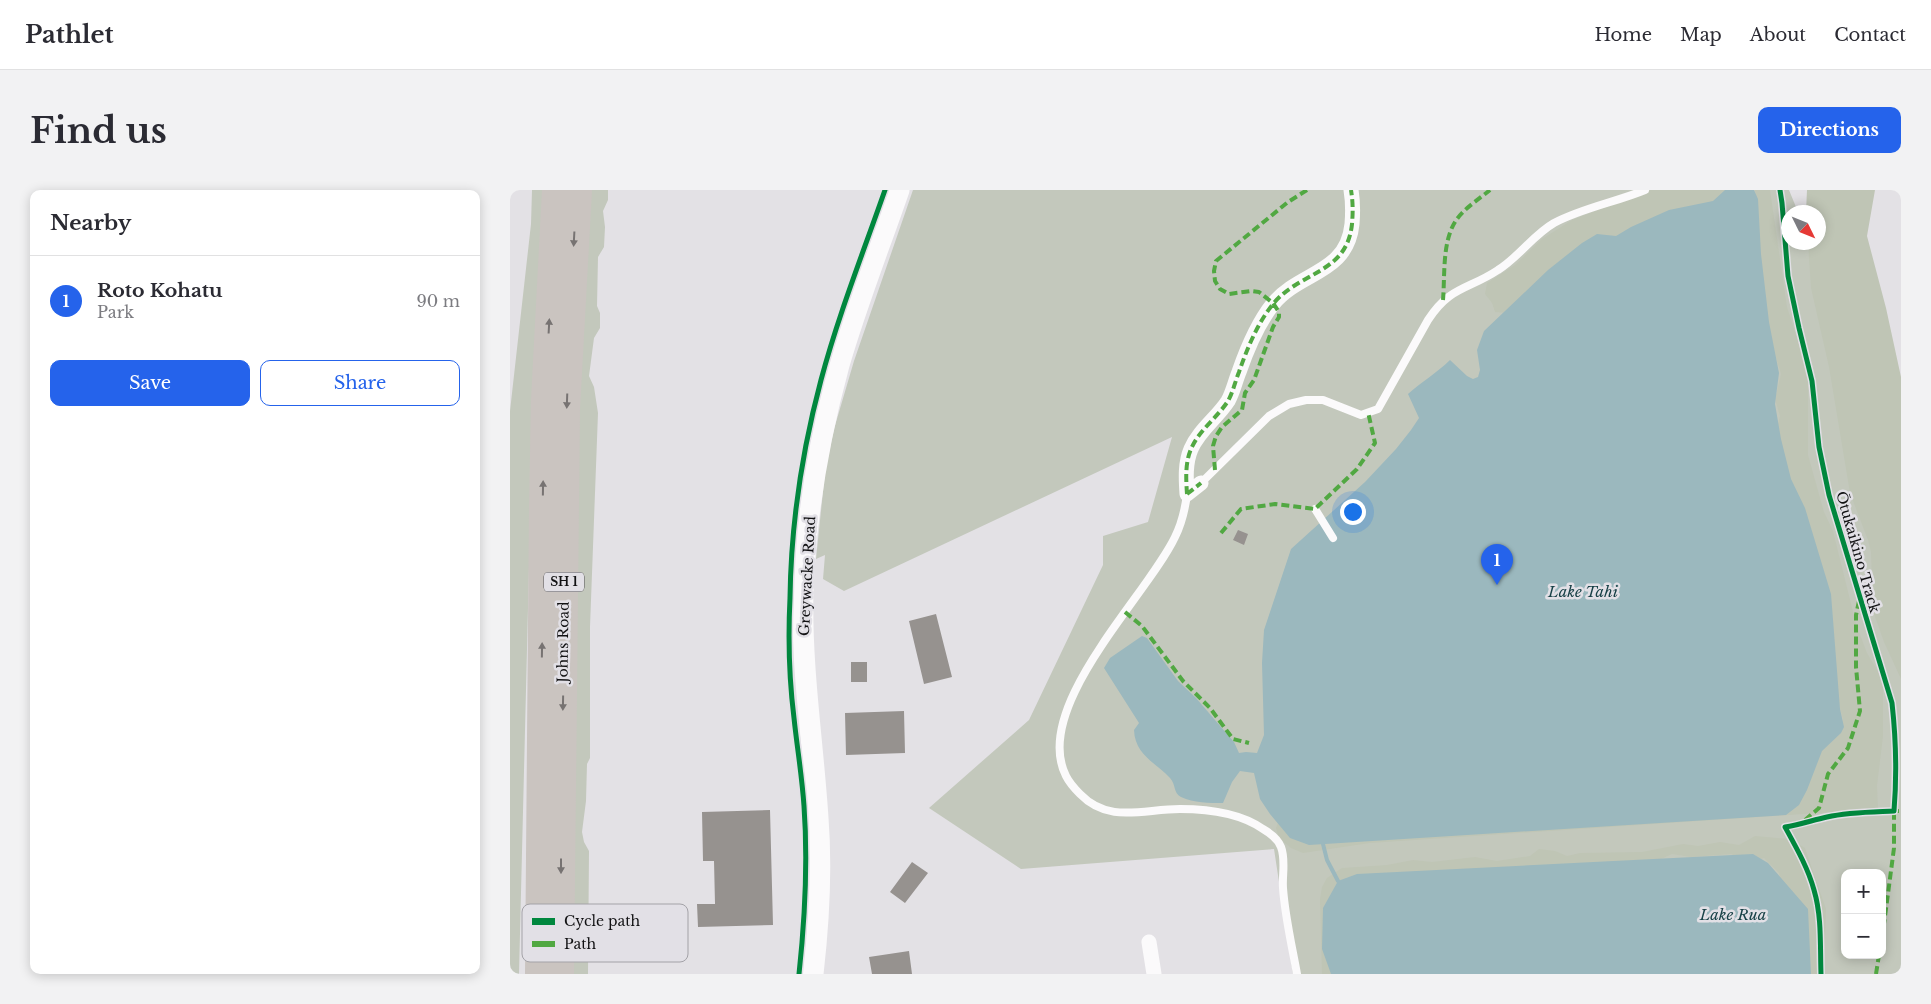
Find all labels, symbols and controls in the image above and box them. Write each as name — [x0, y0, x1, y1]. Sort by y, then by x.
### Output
text: Pathlet — [25, 20, 114, 49]
text: Home — [1594, 24, 1652, 46]
text: Map — [1680, 24, 1722, 46]
text: About — [1750, 24, 1806, 46]
text: Contact — [1834, 24, 1906, 46]
button: Directions — [1758, 107, 1901, 153]
text: Find us — [30, 109, 167, 152]
north arrow — [1781, 205, 1826, 250]
text: Nearby — [50, 210, 131, 236]
one-way arrow — [570, 231, 578, 247]
text: Roto Kohatu — [97, 279, 223, 302]
text: 1 — [63, 291, 69, 311]
text: 90 m — [417, 291, 460, 311]
text: Park — [97, 302, 134, 322]
one-way arrow — [545, 317, 553, 333]
button: Save — [50, 360, 250, 406]
button: Share — [260, 360, 460, 406]
one-way arrow — [562, 393, 570, 409]
one-way arrow — [539, 480, 547, 496]
street label: Ōtukaikino Track — [1832, 489, 1884, 615]
your location — [1340, 499, 1366, 525]
street label: Greywacke Road — [795, 515, 819, 636]
pin: 1 — [1481, 544, 1513, 585]
road number: SH 1 — [544, 572, 584, 592]
water label: Lake Tahi — [1547, 582, 1619, 601]
street label: Johns Road — [553, 601, 573, 685]
one-way arrow — [538, 642, 546, 658]
one-way arrow — [558, 696, 566, 712]
one-way arrow — [557, 858, 565, 874]
map controls — [1841, 869, 1886, 959]
button: + — [1841, 869, 1886, 914]
legend — [522, 904, 688, 962]
water label: Lake Rua — [1699, 905, 1766, 924]
text: Cycle path — [564, 912, 641, 930]
button: − — [1841, 914, 1886, 959]
text: Path — [564, 935, 596, 953]

